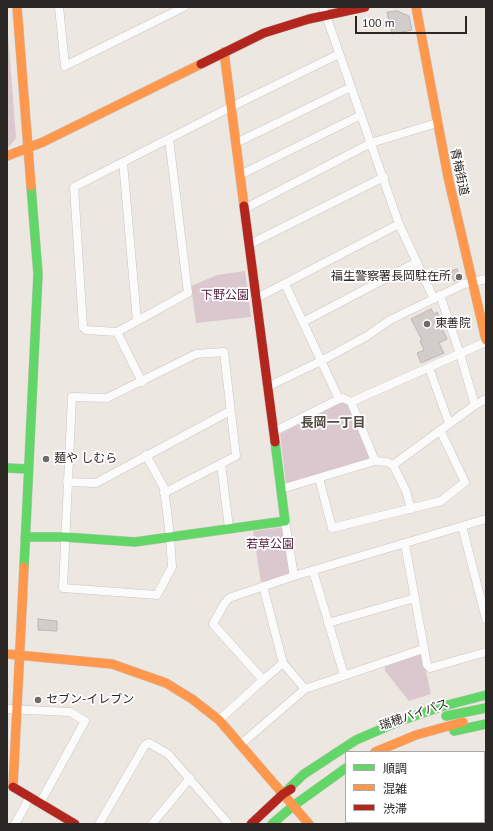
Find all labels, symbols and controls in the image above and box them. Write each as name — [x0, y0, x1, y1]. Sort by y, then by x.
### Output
scale bar — [357, 8, 469, 34]
text: 100 m — [362, 15, 395, 30]
street label: 青梅街道 — [447, 147, 471, 197]
place label: 福生警察署長岡駐在所 — [331, 270, 451, 284]
marker: 福生警察署長岡駐在所 — [454, 272, 464, 282]
park label: 下野公園 — [201, 289, 249, 303]
place label: 東善院 — [435, 317, 471, 331]
marker: 東善院 — [422, 319, 432, 329]
district label: 長岡一丁目 — [301, 415, 365, 431]
place label: 麺や しむら — [54, 452, 117, 466]
marker: 麺や しむら — [41, 454, 51, 464]
park label: 若草公園 — [246, 538, 294, 552]
place label: セブン-イレブン — [46, 693, 134, 707]
marker: セブン-イレブン — [33, 695, 43, 705]
street label: 瑞穂バイパス — [378, 696, 450, 734]
legend — [345, 751, 485, 823]
text: 順調 — [383, 761, 407, 776]
text: 混雑 — [383, 781, 407, 796]
text: 渋滞 — [383, 801, 407, 816]

